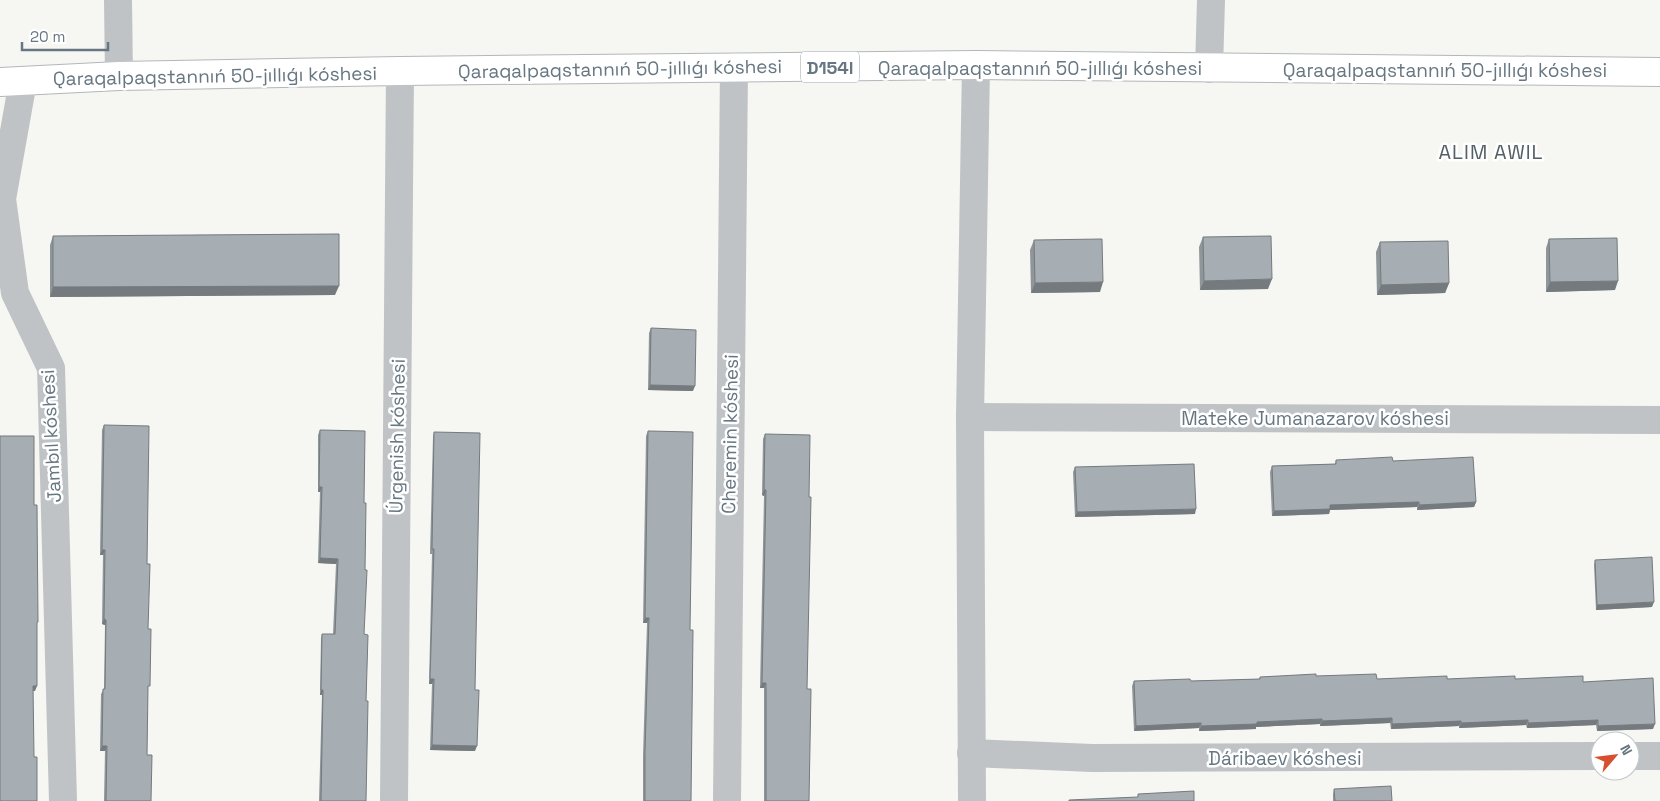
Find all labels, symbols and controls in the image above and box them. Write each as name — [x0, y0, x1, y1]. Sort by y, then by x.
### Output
scale bar — [22, 20, 109, 52]
text: 20 m — [30, 27, 65, 46]
road number: D154l — [801, 52, 859, 82]
street label: Qaraqalpaqstannıń 50-jıllıǵı kóshesi — [458, 54, 782, 84]
street label: Qaraqalpaqstannıń 50-jıllıǵı kóshesi — [878, 56, 1202, 81]
street label: Qaraqalpaqstannıń 50-jıllıǵı kóshesi — [1283, 58, 1607, 83]
street label: Qaraqalpaqstannıń 50-jıllıǵı kóshesi — [53, 61, 377, 91]
district label: ALIM AWIL — [1439, 139, 1543, 165]
street label: Cheremin kóshesi — [716, 354, 744, 514]
street label: Úrgenish kóshesi — [383, 358, 411, 514]
street label: Jambıl kóshesi — [35, 369, 67, 503]
street label: Mateke Jumanazarov kóshesi — [1181, 406, 1449, 431]
north arrow — [1590, 731, 1640, 781]
text: N — [1616, 742, 1637, 758]
street label: Dáribaev kóshesi — [1208, 746, 1362, 771]

